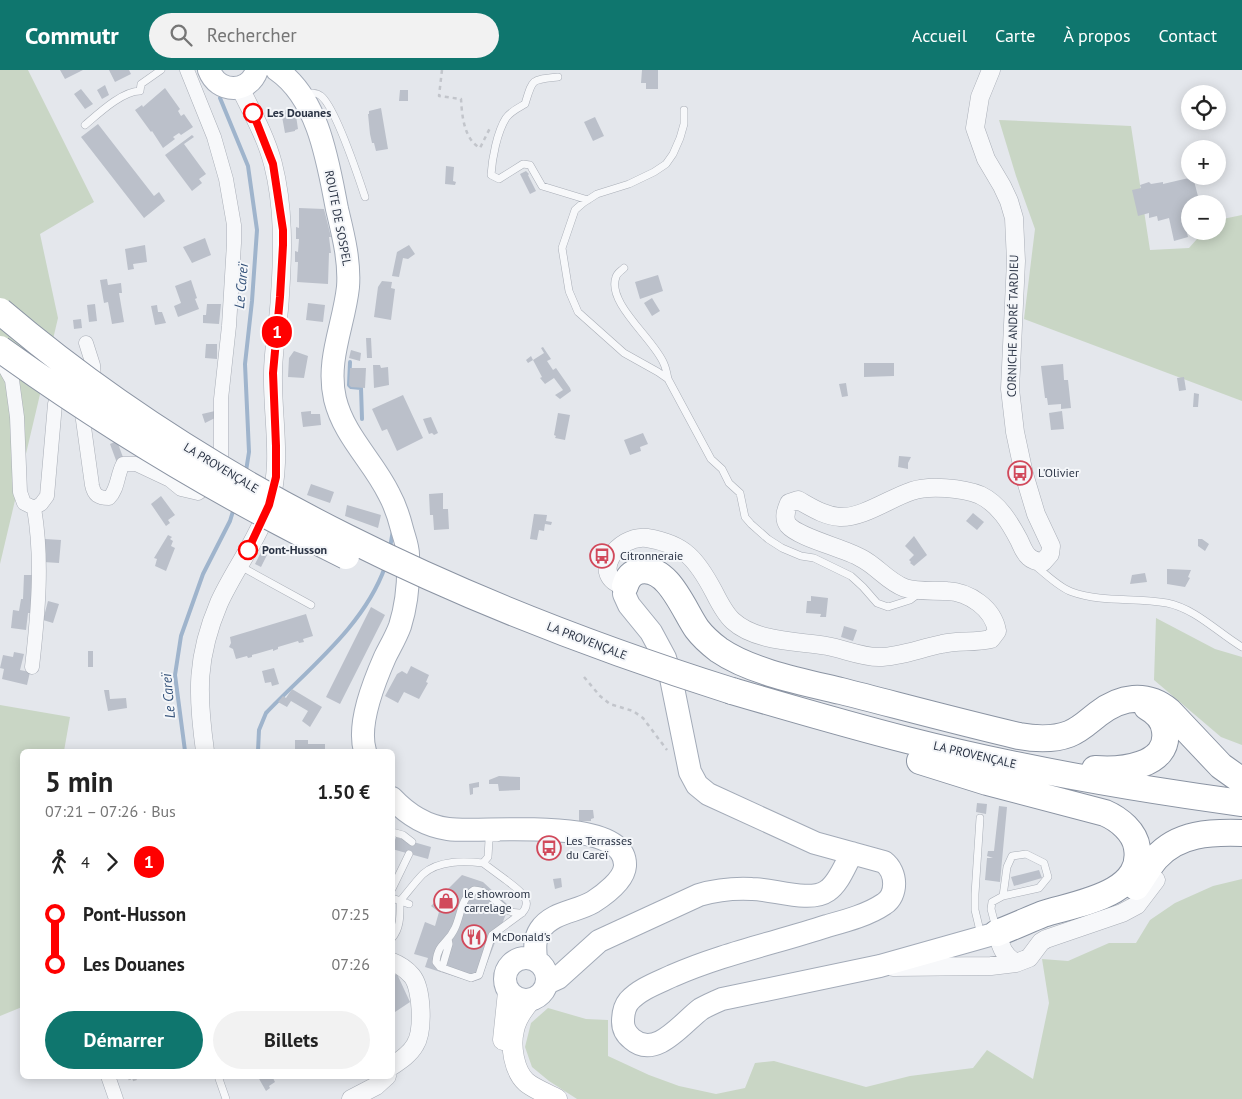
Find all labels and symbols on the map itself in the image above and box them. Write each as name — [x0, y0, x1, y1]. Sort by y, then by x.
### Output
marker: Les Douanes — [243, 103, 263, 123]
place label: Les Douanes — [267, 105, 331, 120]
street label: ROUTE DE SOSPEL — [322, 169, 355, 267]
street label: CORNICHE ANDRÉ TARDIEU — [1004, 255, 1021, 397]
water label: Le Careï — [230, 260, 252, 309]
line badge: 1 — [261, 316, 293, 348]
street label: LA PROVENÇALE — [181, 439, 261, 496]
bus stop icon: L'Olivier — [1007, 460, 1033, 486]
place label: L'Olivier — [1038, 465, 1079, 480]
marker: Pont-Husson — [238, 540, 258, 560]
place label: Pont-Husson — [262, 542, 327, 557]
bus stop icon: Citronneraie — [589, 543, 615, 569]
place label: Citronneraie — [620, 548, 683, 563]
street label: LA PROVENÇALE — [545, 618, 629, 663]
water label: Le Careï — [157, 670, 179, 719]
street label: LA PROVENÇALE — [932, 738, 1018, 771]
place label: Les Terrasses du Careï — [566, 833, 632, 862]
bus stop icon: Les Terrasses du Careï — [536, 835, 562, 861]
place label: le showroom carrelage — [464, 886, 530, 915]
shop icon: le showroom carrelage — [433, 888, 459, 914]
restaurant icon: McDonald's — [461, 924, 487, 950]
place label: McDonald's — [492, 929, 551, 944]

